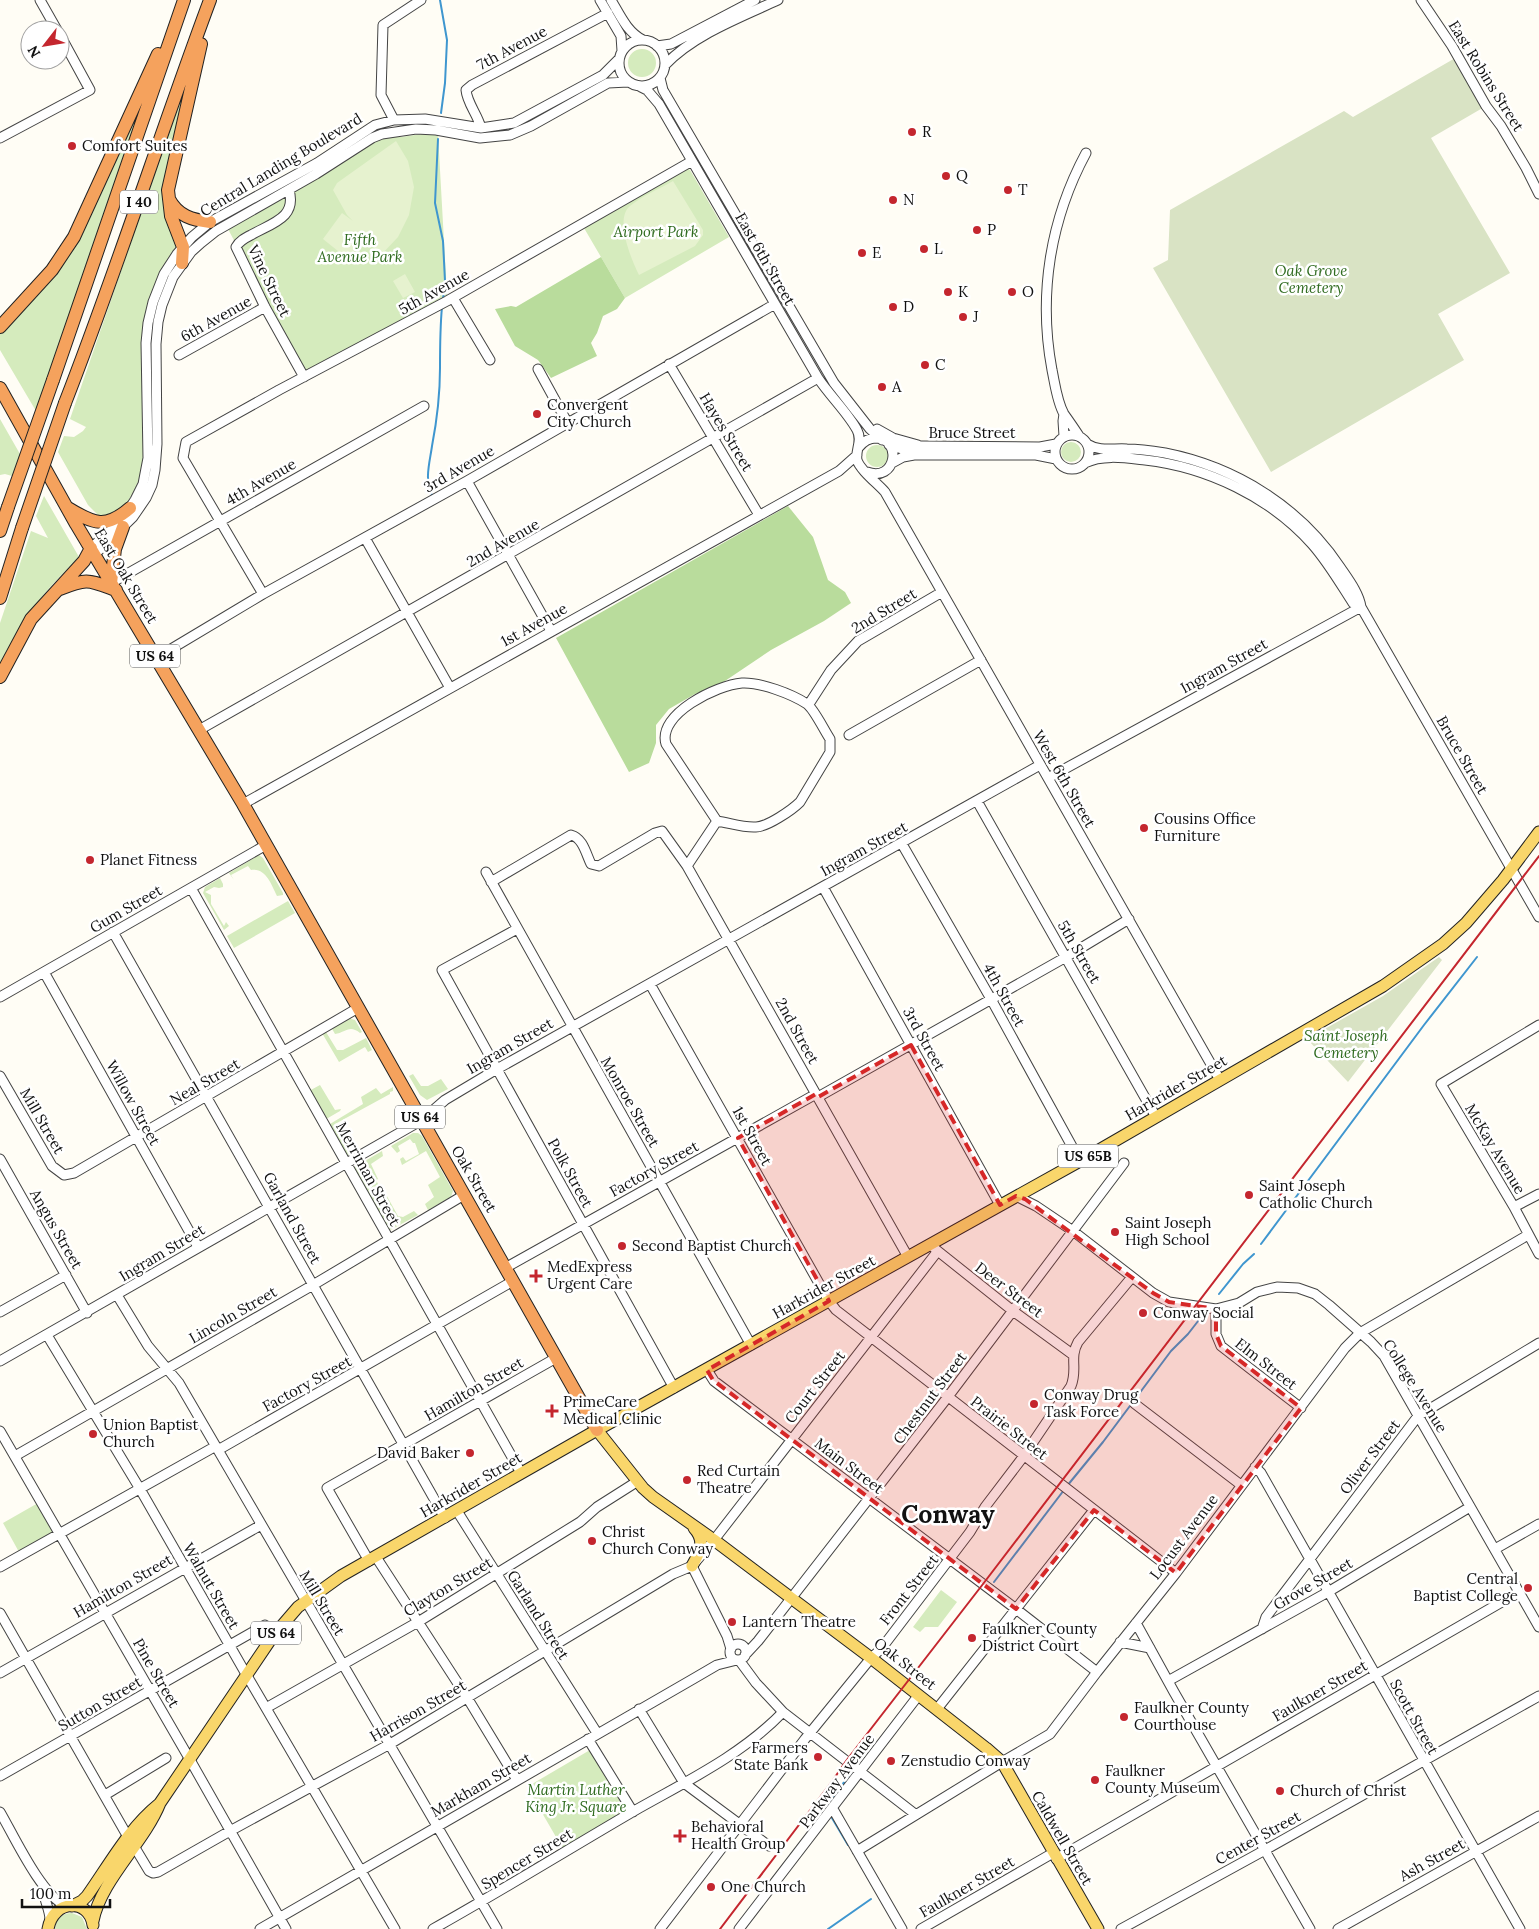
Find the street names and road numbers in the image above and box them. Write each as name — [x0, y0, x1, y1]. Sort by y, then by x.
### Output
street label: East Robins Street — [1445, 17, 1528, 135]
street label: 7th Avenue — [474, 21, 550, 74]
street label: Central Landing Boulevard — [196, 109, 365, 221]
road number: I 40 — [120, 190, 158, 213]
street label: East 6th Street — [731, 209, 800, 309]
street label: Vine Street — [243, 241, 295, 320]
street label: 5th Avenue — [395, 264, 472, 319]
street label: 6th Avenue — [177, 291, 255, 346]
street label: Hayes Street — [695, 389, 757, 475]
street label: Bruce Street — [928, 423, 1016, 442]
street label: 3rd Avenue — [420, 441, 498, 496]
street label: 4th Avenue — [222, 454, 299, 509]
street label: 2nd Avenue — [463, 514, 543, 571]
street label: East Oak Street — [90, 525, 162, 627]
street label: 2nd Street — [848, 584, 920, 637]
street label: 1st Avenue — [497, 599, 570, 651]
street label: Ingram Street — [1177, 634, 1271, 697]
road number: US 64 — [130, 644, 180, 668]
street label: Bruce Street — [1432, 712, 1493, 797]
street label: West 6th Street — [1029, 727, 1100, 831]
street label: Ingram Street — [817, 817, 911, 880]
street label: Gum Street — [86, 880, 165, 937]
street label: 5th Street — [1054, 917, 1105, 987]
street label: 4th Street — [979, 960, 1030, 1030]
street label: 2nd Street — [772, 994, 823, 1067]
street label: 3rd Street — [899, 1003, 950, 1074]
street label: Ingram Street — [463, 1013, 556, 1078]
street label: Harkrider Street — [1121, 1051, 1230, 1124]
street label: Monroe Street — [597, 1053, 664, 1151]
street label: Neal Street — [166, 1054, 243, 1109]
street label: Willow Street — [102, 1057, 165, 1149]
street label: Mill Street — [16, 1085, 69, 1157]
street label: McKay Avenue — [1461, 1100, 1530, 1197]
street label: 1st Street — [728, 1103, 777, 1169]
road number: US 64 — [395, 1106, 445, 1128]
street label: Merriman Street — [332, 1119, 405, 1229]
street label: Polk Street — [544, 1135, 597, 1211]
street label: Factory Street — [606, 1136, 702, 1201]
street label: Oak Street — [448, 1142, 501, 1216]
road number: US 65B — [1058, 1144, 1118, 1168]
street label: Garland Street — [259, 1169, 326, 1267]
street label: Angus Street — [25, 1185, 87, 1272]
street label: Ingram Street — [116, 1220, 208, 1286]
street label: Harkrider Street — [769, 1250, 879, 1323]
street label: Deer Street — [972, 1258, 1047, 1321]
street label: Lincoln Street — [185, 1282, 280, 1347]
street label: Elm Street — [1232, 1334, 1301, 1394]
street label: College Avenue — [1379, 1335, 1452, 1436]
street label: Court Street — [780, 1346, 849, 1427]
street label: Chestnut Street — [889, 1348, 971, 1448]
street label: Factory Street — [259, 1351, 355, 1416]
street label: Hamilton Street — [421, 1352, 527, 1425]
street label: Prairie Street — [967, 1392, 1052, 1464]
street label: Oliver Street — [1335, 1415, 1404, 1498]
street label: Main Street — [811, 1434, 888, 1498]
street label: Harkrider Street — [416, 1448, 525, 1521]
street label: Locust Avenue — [1145, 1490, 1222, 1583]
street label: Walnut Street — [179, 1539, 244, 1632]
street label: Hamilton Street — [70, 1549, 176, 1622]
street label: Front Street — [875, 1550, 942, 1629]
street label: Clayton Street — [400, 1552, 496, 1621]
street label: Grove Street — [1270, 1553, 1356, 1614]
street label: Garland Street — [503, 1566, 574, 1663]
street label: Mill Street — [296, 1567, 349, 1639]
road number: US 64 — [251, 1622, 301, 1645]
street label: Oak Street — [870, 1633, 941, 1694]
street label: Pine Street — [129, 1635, 184, 1711]
street label: Faulkner Street — [1269, 1656, 1371, 1725]
street label: Sutton Street — [55, 1672, 145, 1735]
street label: Harrison Street — [366, 1675, 469, 1746]
street label: Scott Street — [1386, 1676, 1443, 1758]
street label: Parkway Avenue — [795, 1730, 878, 1832]
street label: Markham Street — [427, 1748, 534, 1821]
street label: Caldwell Street — [1028, 1787, 1097, 1888]
street label: Center Street — [1212, 1806, 1304, 1869]
street label: Spencer Street — [477, 1824, 576, 1893]
street label: Ash Street — [1395, 1834, 1468, 1886]
street label: Faulkner Street — [916, 1852, 1018, 1921]

